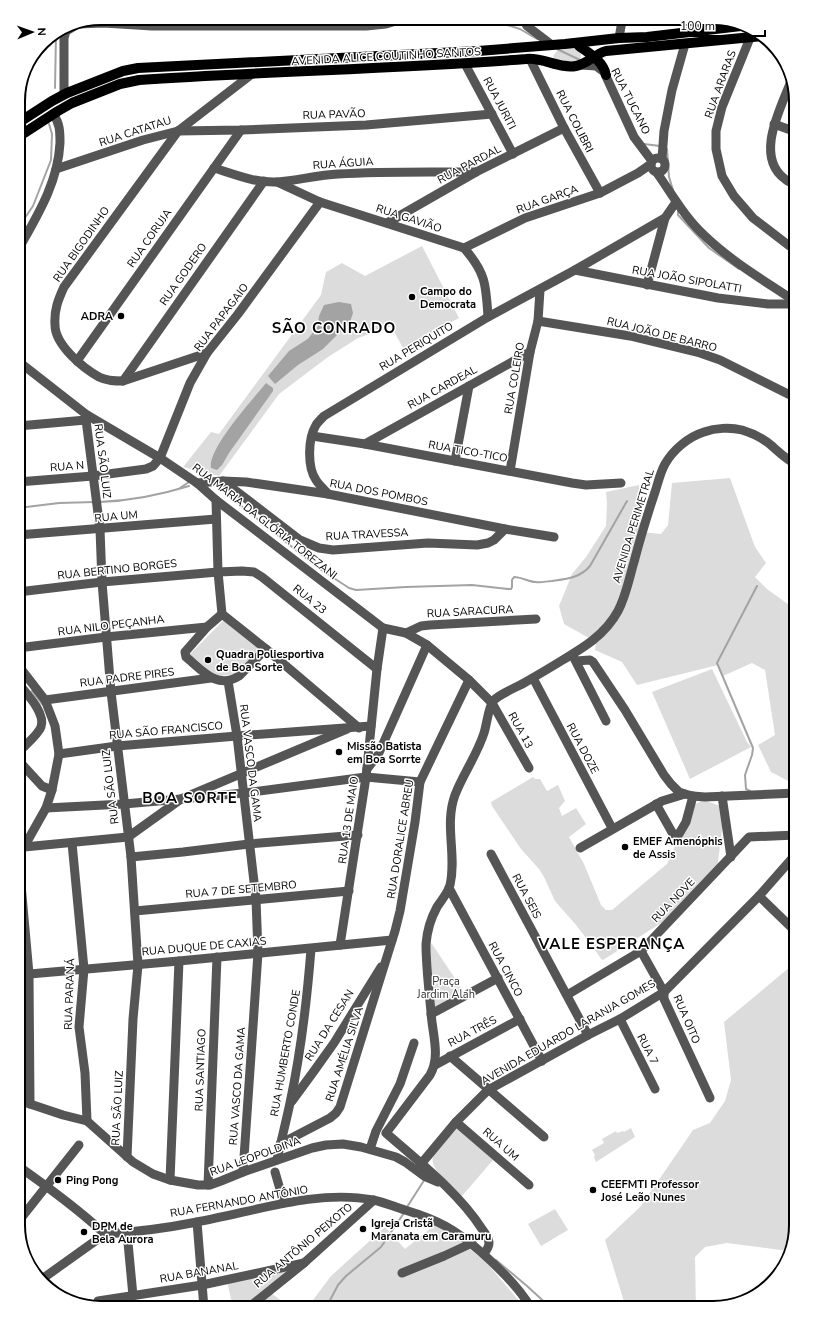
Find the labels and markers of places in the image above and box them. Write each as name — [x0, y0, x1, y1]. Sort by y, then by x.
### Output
place label: Campo do Democrata — [420, 284, 476, 312]
marker: Campo do Democrata — [407, 292, 417, 302]
place label: ADRA — [81, 309, 114, 324]
marker: ADRA — [116, 311, 126, 321]
place label: Quadra Poliesportiva de Boa Sorte — [216, 647, 324, 675]
marker: Quadra Poliesportiva de Boa Sorte — [203, 655, 213, 665]
place label: Missão Batista em Boa Sorrte — [347, 739, 422, 767]
marker: Missão Batista em Boa Sorrte — [334, 747, 344, 757]
place label: EMEF Amenóphis de Assis — [633, 834, 723, 862]
marker: EMEF Amenóphis de Assis — [620, 842, 630, 852]
place label: Ping Pong — [66, 1173, 118, 1188]
marker: Ping Pong — [53, 1175, 63, 1185]
place label: CEEFMTI Professor José Leão Nunes — [600, 1177, 700, 1205]
marker: CEEFMTI Professor José Leão Nunes — [588, 1185, 598, 1195]
place label: Igreja Cristã Maranata em Caramuru — [371, 1216, 491, 1244]
place label: DPM de Bela Aurora — [92, 1219, 153, 1247]
marker: Igreja Cristã Maranata em Caramuru — [358, 1224, 368, 1234]
marker: DPM de Bela Aurora — [79, 1227, 89, 1237]

